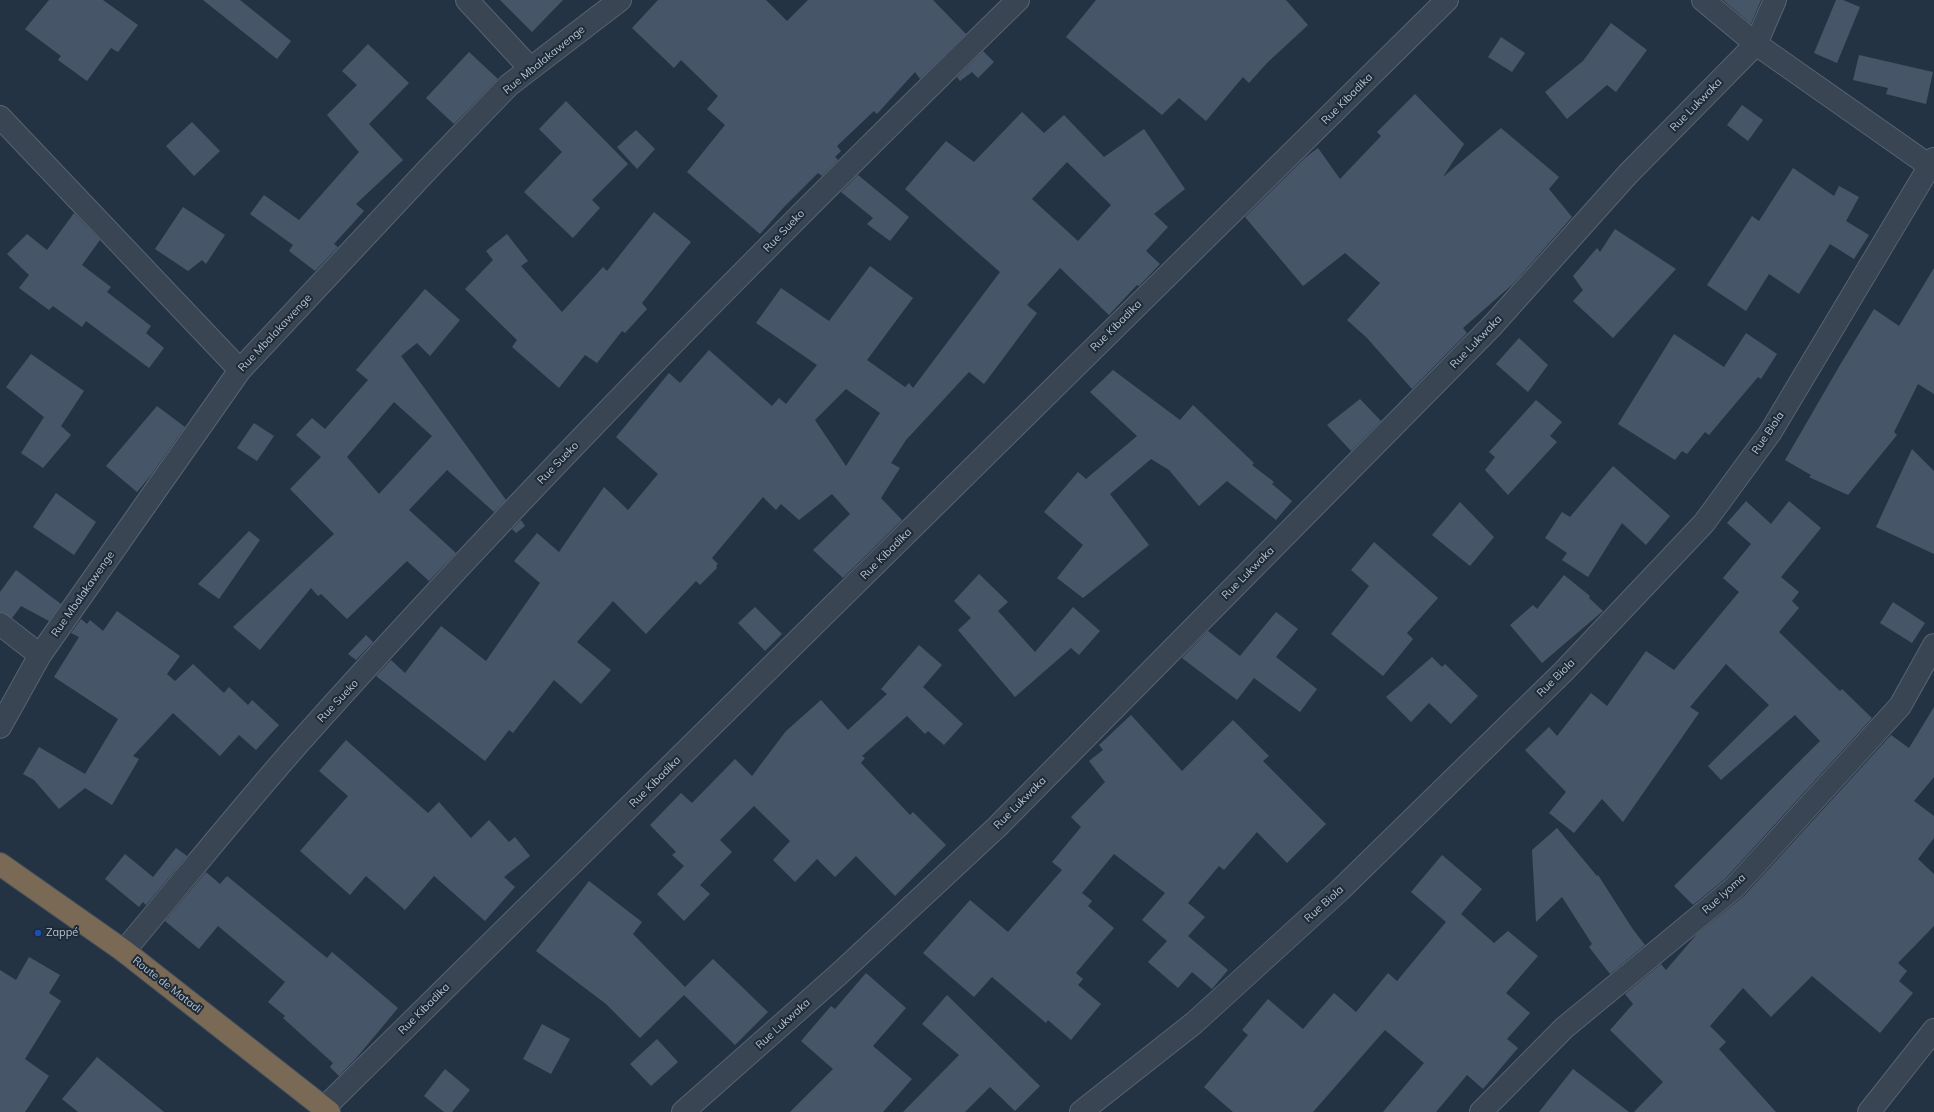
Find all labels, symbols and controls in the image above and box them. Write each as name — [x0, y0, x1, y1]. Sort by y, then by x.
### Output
street label: Rue Mbalakawenge — [500, 23, 588, 97]
street label: Rue Kibadika — [1319, 71, 1375, 127]
street label: Rue Lukwaka — [1667, 76, 1725, 134]
street label: Rue Sueko — [761, 207, 807, 255]
street label: Rue Mbalakawenge — [236, 291, 314, 375]
street label: Rue Kibadika — [1088, 298, 1144, 354]
street label: Rue Lukwaka — [1447, 313, 1505, 371]
street label: Rue Biola — [1749, 409, 1787, 457]
street label: Rue Sueko — [535, 439, 581, 487]
street label: Rue Kibadika — [858, 526, 914, 582]
street label: Rue Lukwaka — [1219, 544, 1277, 602]
street label: Rue Mbalakawenge — [49, 549, 117, 639]
street label: Rue Biola — [1534, 656, 1578, 700]
street label: Rue Sueko — [315, 677, 361, 725]
street label: Rue Kibadika — [627, 754, 683, 810]
street label: Rue Lukwaka — [991, 774, 1049, 832]
street label: Rue Iyoma — [1700, 871, 1748, 917]
street label: Rue Biola — [1302, 883, 1346, 925]
place label: Zappé — [46, 926, 78, 940]
marker: Zappé — [33, 928, 43, 938]
street label: Route de Matadi — [130, 954, 204, 1016]
street label: Rue Kibadika — [396, 981, 452, 1037]
street label: Rue Lukwaka — [753, 996, 813, 1052]

